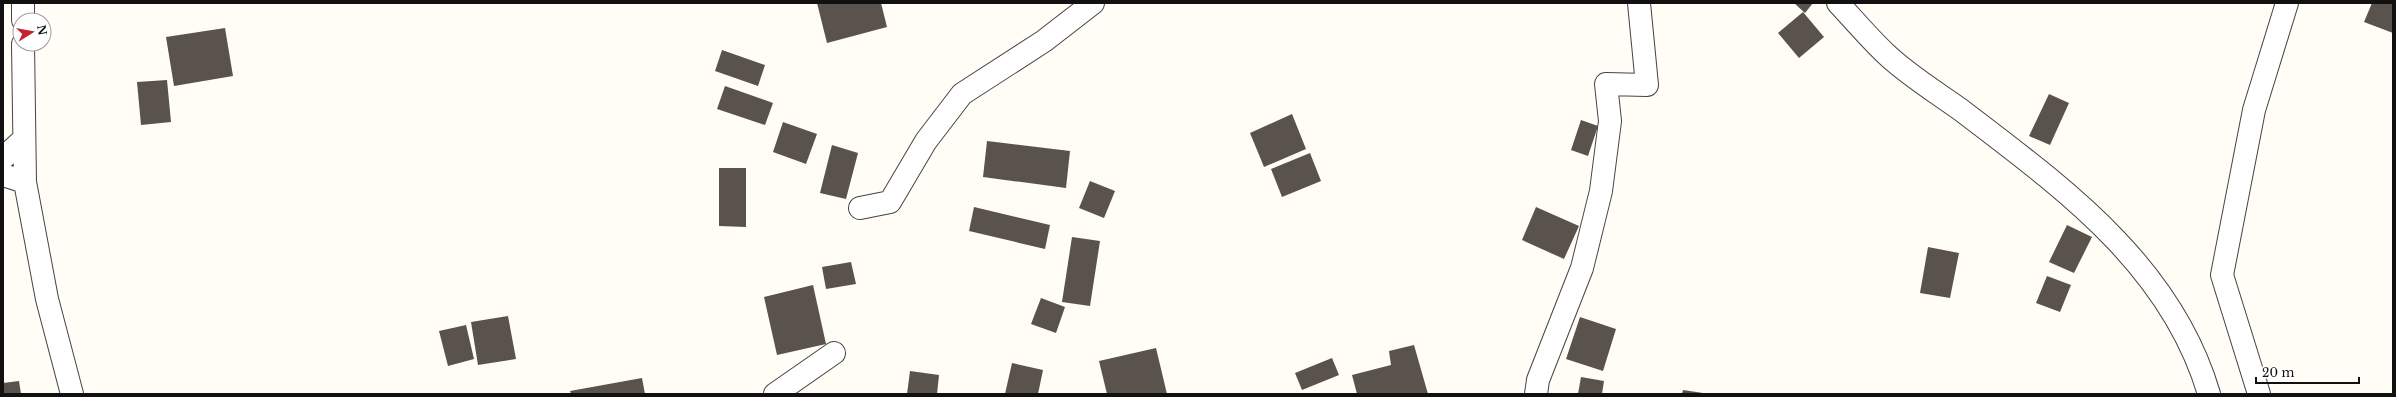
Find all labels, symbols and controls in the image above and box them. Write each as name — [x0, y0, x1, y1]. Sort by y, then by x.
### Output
north arrow — [12, 12, 52, 52]
text: N — [34, 24, 50, 37]
scale bar — [2256, 359, 2359, 385]
text: 20 m — [2262, 365, 2294, 380]

